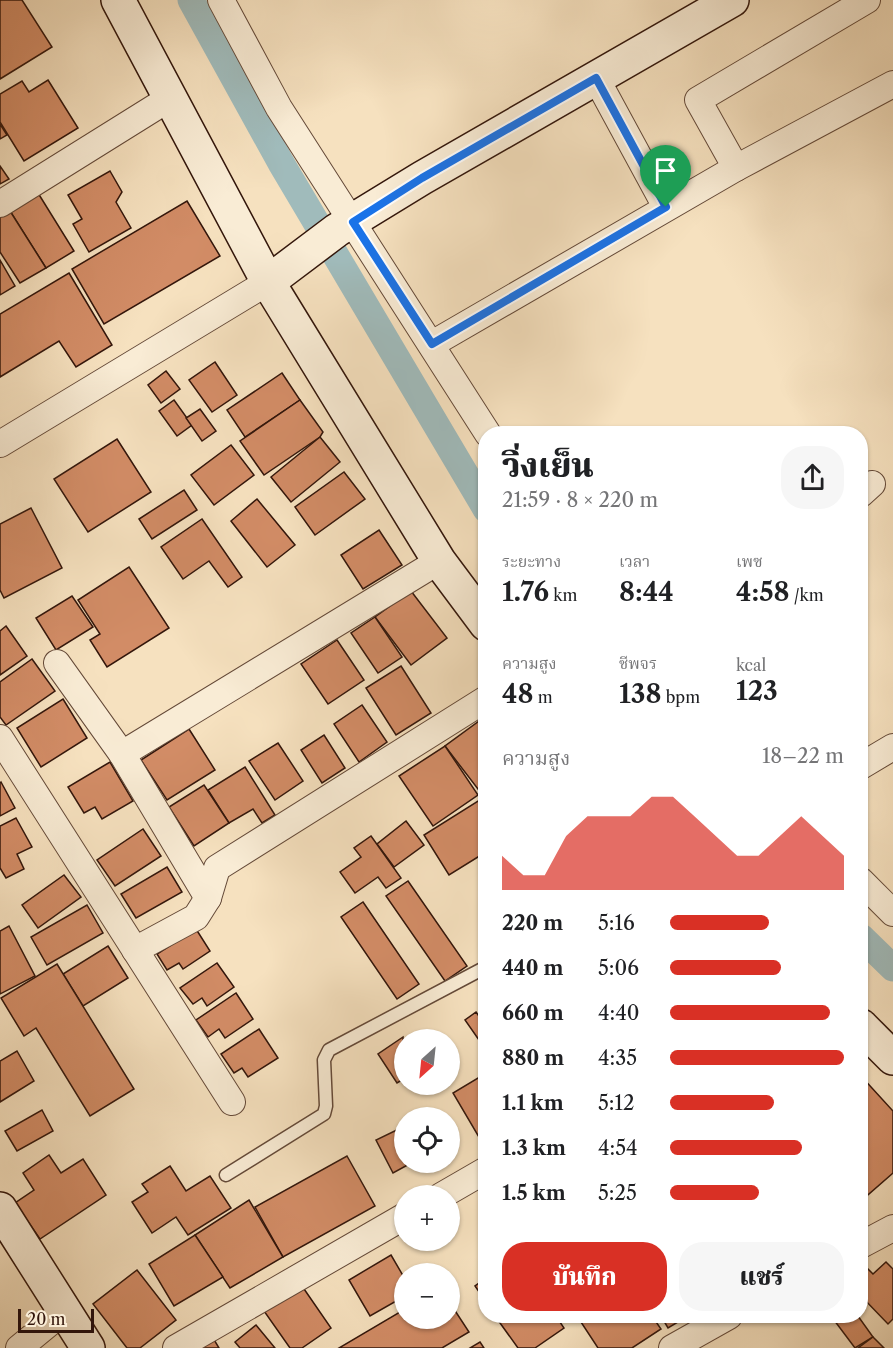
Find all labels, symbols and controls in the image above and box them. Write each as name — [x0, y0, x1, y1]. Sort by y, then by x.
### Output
pin — [640, 145, 691, 207]
icon: arrive — [649, 154, 682, 187]
text: วิ่งเย็น — [502, 445, 594, 486]
button: share — [781, 446, 844, 509]
text: 21:59 · 8 × 220 m — [502, 488, 658, 512]
text: ระยะทาง — [502, 551, 561, 571]
text: เวลา — [619, 551, 650, 571]
text: เพซ — [736, 551, 763, 571]
text: 1.76 — [502, 576, 549, 608]
text: 8:44 — [619, 576, 674, 608]
text: 4:58 — [736, 576, 789, 608]
text: km — [549, 585, 577, 605]
text: /km — [789, 585, 824, 605]
text: ความสูง — [502, 653, 557, 673]
text: ชีพจร — [619, 653, 657, 673]
text: kcal — [736, 655, 766, 675]
text: 123 — [736, 675, 778, 707]
text: 48 — [502, 678, 533, 710]
text: 138 — [619, 678, 661, 710]
text: m — [533, 687, 553, 707]
text: bpm — [661, 687, 700, 707]
text: 18–22 m — [762, 744, 844, 768]
text: ความสูง — [502, 746, 570, 770]
text: 220 m — [502, 911, 563, 935]
text: 5:16 — [598, 911, 635, 935]
text: 440 m — [502, 956, 563, 980]
text: 5:06 — [598, 956, 639, 980]
text: 660 m — [502, 1001, 564, 1025]
text: 4:40 — [598, 1001, 639, 1025]
north arrow — [394, 1029, 460, 1095]
map controls — [394, 1029, 460, 1329]
text: 880 m — [502, 1046, 564, 1070]
text: 4:35 — [598, 1046, 637, 1070]
text: 1.1 km — [502, 1091, 564, 1115]
text: 5:12 — [598, 1091, 634, 1115]
button: locate — [394, 1107, 460, 1173]
text: 1.3 km — [502, 1136, 566, 1160]
text: 4:54 — [598, 1136, 638, 1160]
text: 1.5 km — [502, 1181, 566, 1205]
text: 5:25 — [598, 1181, 637, 1205]
button: + — [394, 1185, 460, 1251]
button: บันทึก — [502, 1242, 667, 1311]
button: แชร์ — [679, 1242, 844, 1311]
button: − — [394, 1263, 460, 1329]
scale bar — [18, 1306, 94, 1334]
text: 20 m — [27, 1309, 66, 1329]

